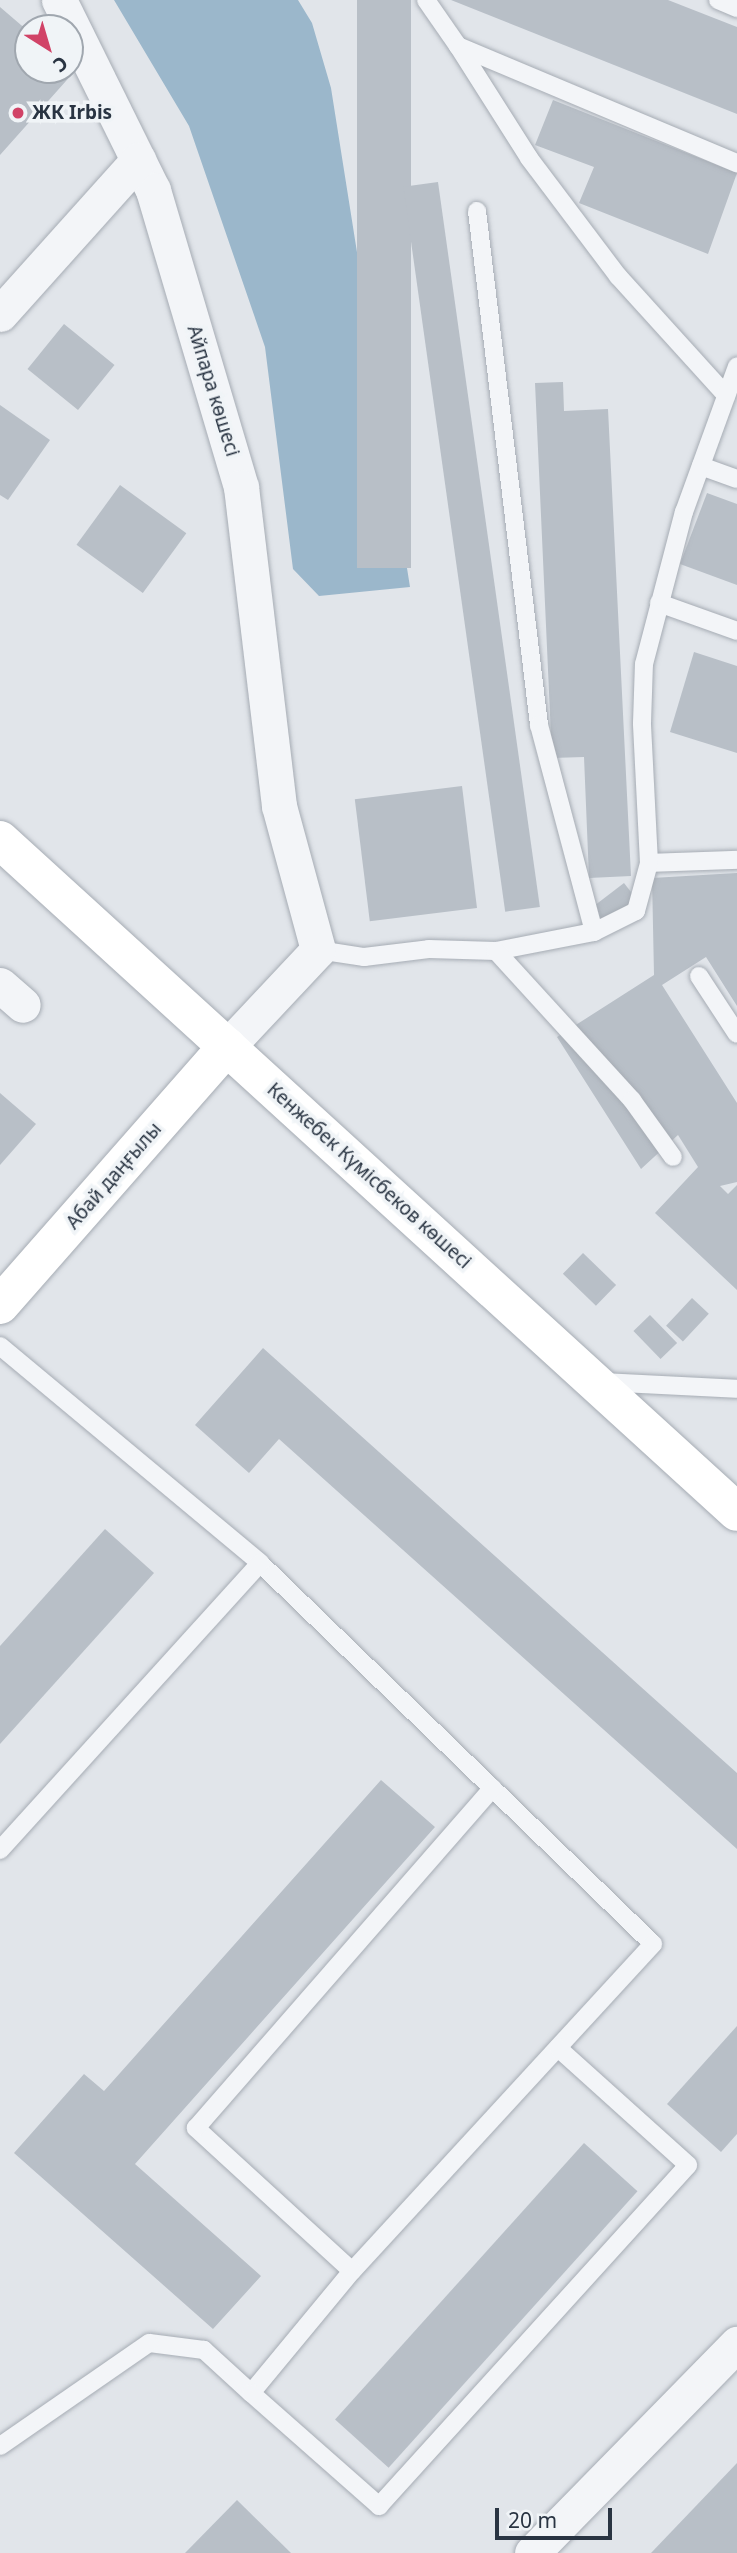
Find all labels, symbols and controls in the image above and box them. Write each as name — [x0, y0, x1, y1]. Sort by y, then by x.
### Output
north arrow — [14, 14, 84, 84]
text: С — [48, 50, 73, 78]
place label: ЖК Irbis — [32, 102, 112, 124]
marker: ЖК Irbis — [10, 105, 26, 121]
street label: Айпара көшесі — [182, 323, 244, 459]
street label: Кенжебек Күмісбеков көшесі — [262, 1078, 476, 1274]
street label: Абай даңғылы — [62, 1118, 166, 1234]
scale bar — [499, 2494, 616, 2538]
text: 20 m — [508, 2506, 557, 2534]

